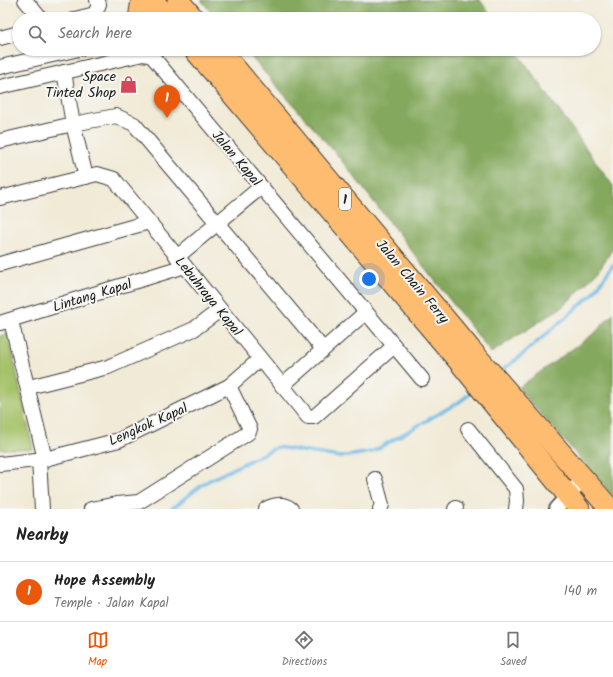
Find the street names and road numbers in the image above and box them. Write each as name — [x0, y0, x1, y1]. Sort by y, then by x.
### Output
street label: Jalan Kapal — [206, 126, 267, 192]
road number: 1 — [339, 188, 351, 210]
street label: Jalan Chain Ferry — [370, 235, 455, 329]
street label: Lebuhraya Kapal — [169, 252, 248, 342]
street label: Lintang Kapal — [50, 273, 135, 318]
street label: Lengkok Kapal — [105, 397, 192, 452]

